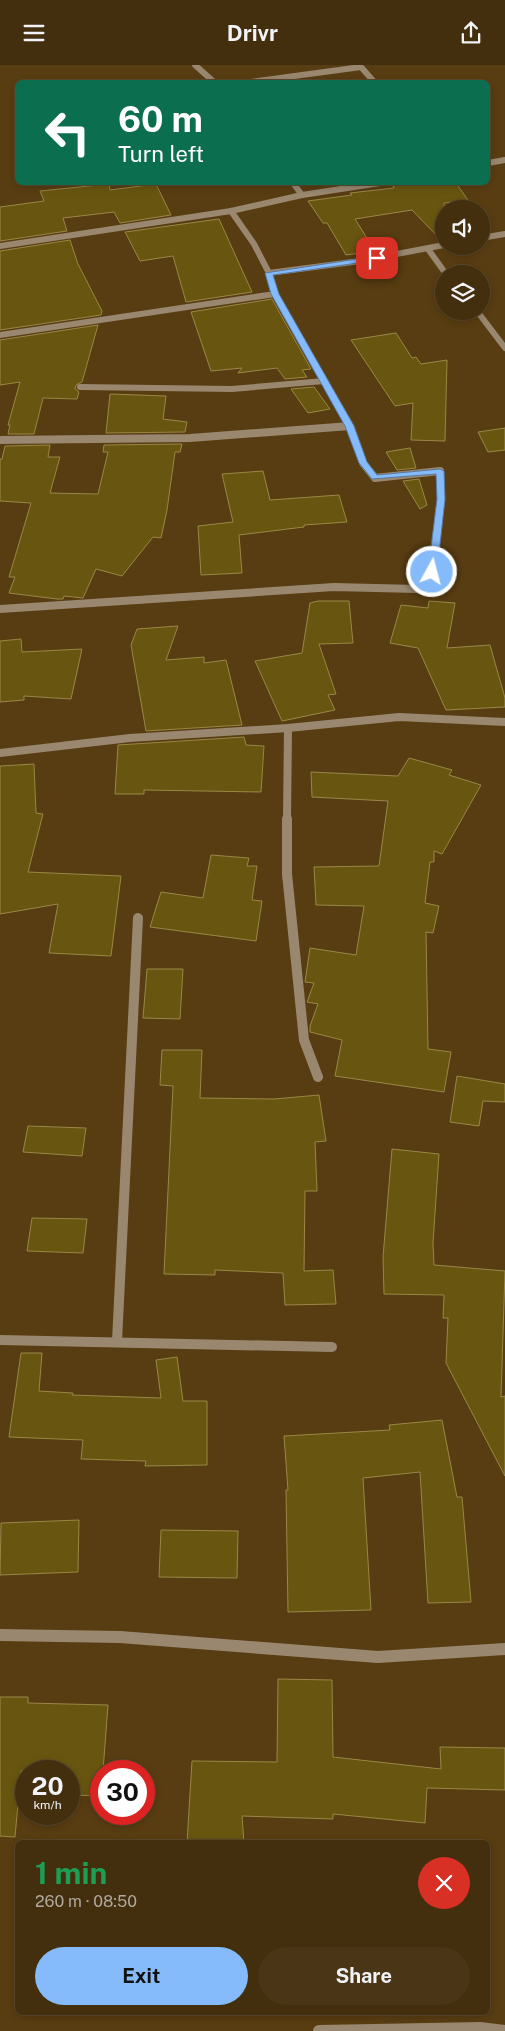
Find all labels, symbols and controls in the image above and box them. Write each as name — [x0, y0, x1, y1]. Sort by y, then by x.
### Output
icon: menu — [20, 19, 48, 47]
icon: share — [457, 19, 485, 47]
text: Drivr — [227, 20, 278, 46]
text: 60 m — [118, 99, 203, 140]
icon: left — [35, 100, 100, 165]
text: Turn left — [118, 141, 204, 167]
map controls — [435, 200, 490, 320]
button: sound — [435, 200, 490, 255]
pin — [356, 237, 398, 279]
icon: arrive — [363, 244, 391, 272]
button: layers — [435, 265, 490, 320]
position arrow — [405, 545, 457, 597]
speed limit sign: 30 — [90, 1760, 155, 1825]
text: 20 — [32, 1771, 64, 1801]
text: km/h — [33, 1798, 62, 1812]
text: 1 min — [35, 1855, 107, 1891]
button: close — [418, 1857, 470, 1909]
text: 260 m · 08:50 — [35, 1892, 137, 1911]
button: Exit — [35, 1947, 248, 2005]
button: Share — [258, 1947, 470, 2005]

